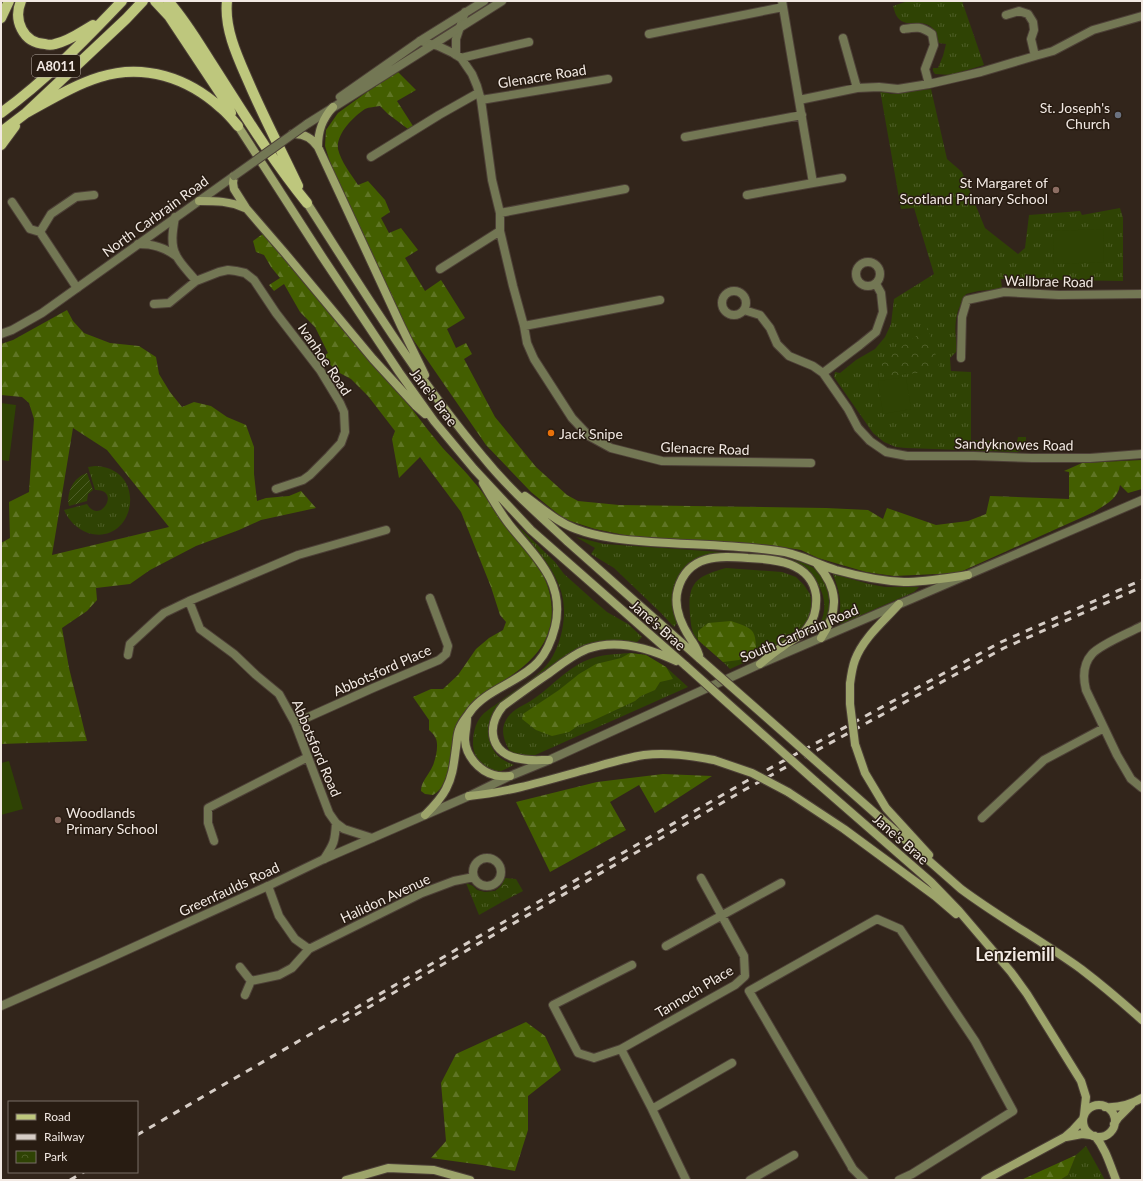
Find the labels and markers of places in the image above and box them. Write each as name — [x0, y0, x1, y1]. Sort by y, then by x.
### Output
place label: St. Joseph's Church — [1040, 99, 1110, 132]
marker: St. Joseph's Church — [1113, 110, 1123, 120]
place label: St Margaret of Scotland Primary School — [900, 174, 1048, 207]
marker: St Margaret of Scotland Primary School — [1051, 185, 1061, 195]
place label: Jack Snipe — [559, 425, 623, 442]
marker: Jack Snipe — [546, 428, 556, 438]
place label: Woodlands Primary School — [66, 804, 158, 837]
marker: Woodlands Primary School — [53, 815, 63, 825]

